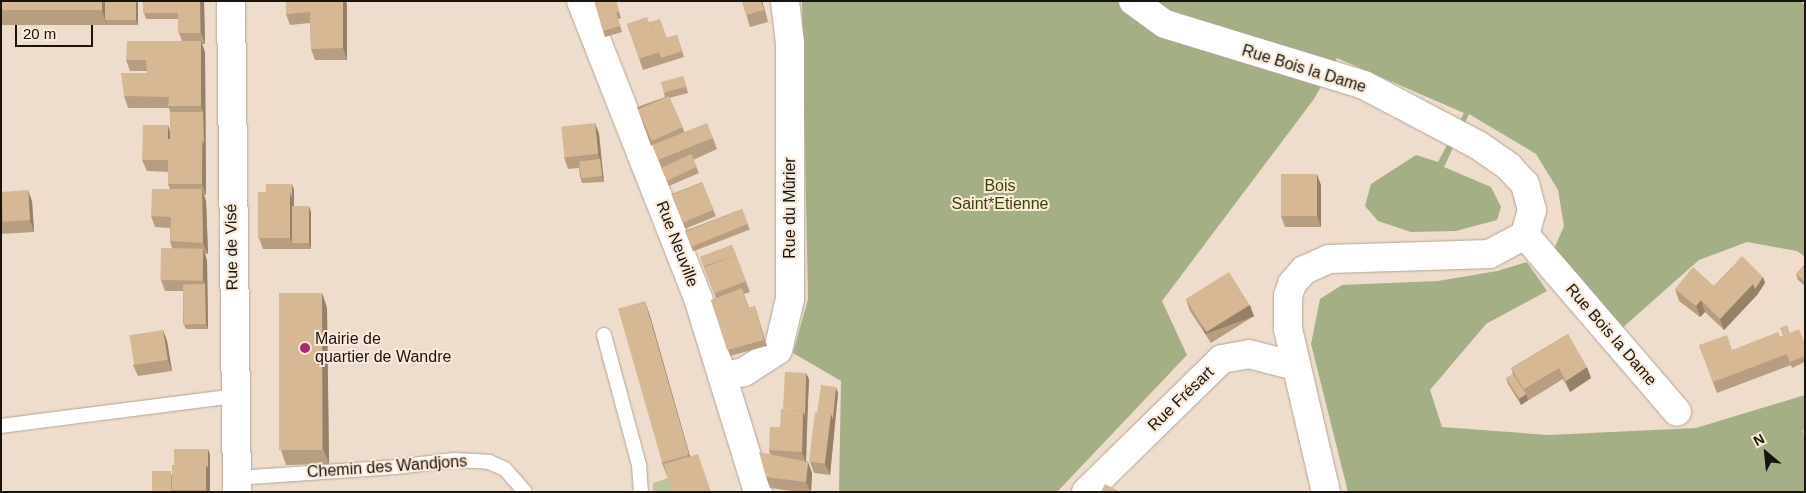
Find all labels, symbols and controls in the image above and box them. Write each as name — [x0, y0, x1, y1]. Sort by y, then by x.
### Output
scale bar — [18, 15, 95, 47]
text: 20 m — [23, 25, 56, 42]
street label: Rue Bois la Dame — [1240, 41, 1368, 97]
street label: Rue du Mûrier — [780, 157, 800, 259]
park label: Bois Saint*Etienne — [952, 176, 1048, 214]
street label: Rue Neuville — [652, 198, 702, 290]
street label: Rue de Visé — [222, 203, 242, 291]
street label: Rue Bois la Dame — [1561, 280, 1661, 390]
place label: Mairie de quartier de Wandre — [315, 329, 451, 367]
marker: Mairie de quartier de Wandre — [299, 342, 311, 354]
street label: Rue Frésart — [1144, 363, 1218, 435]
north arrow — [1741, 428, 1791, 478]
text: N — [1751, 430, 1767, 449]
street label: Chemin des Wandjons — [306, 452, 468, 482]

